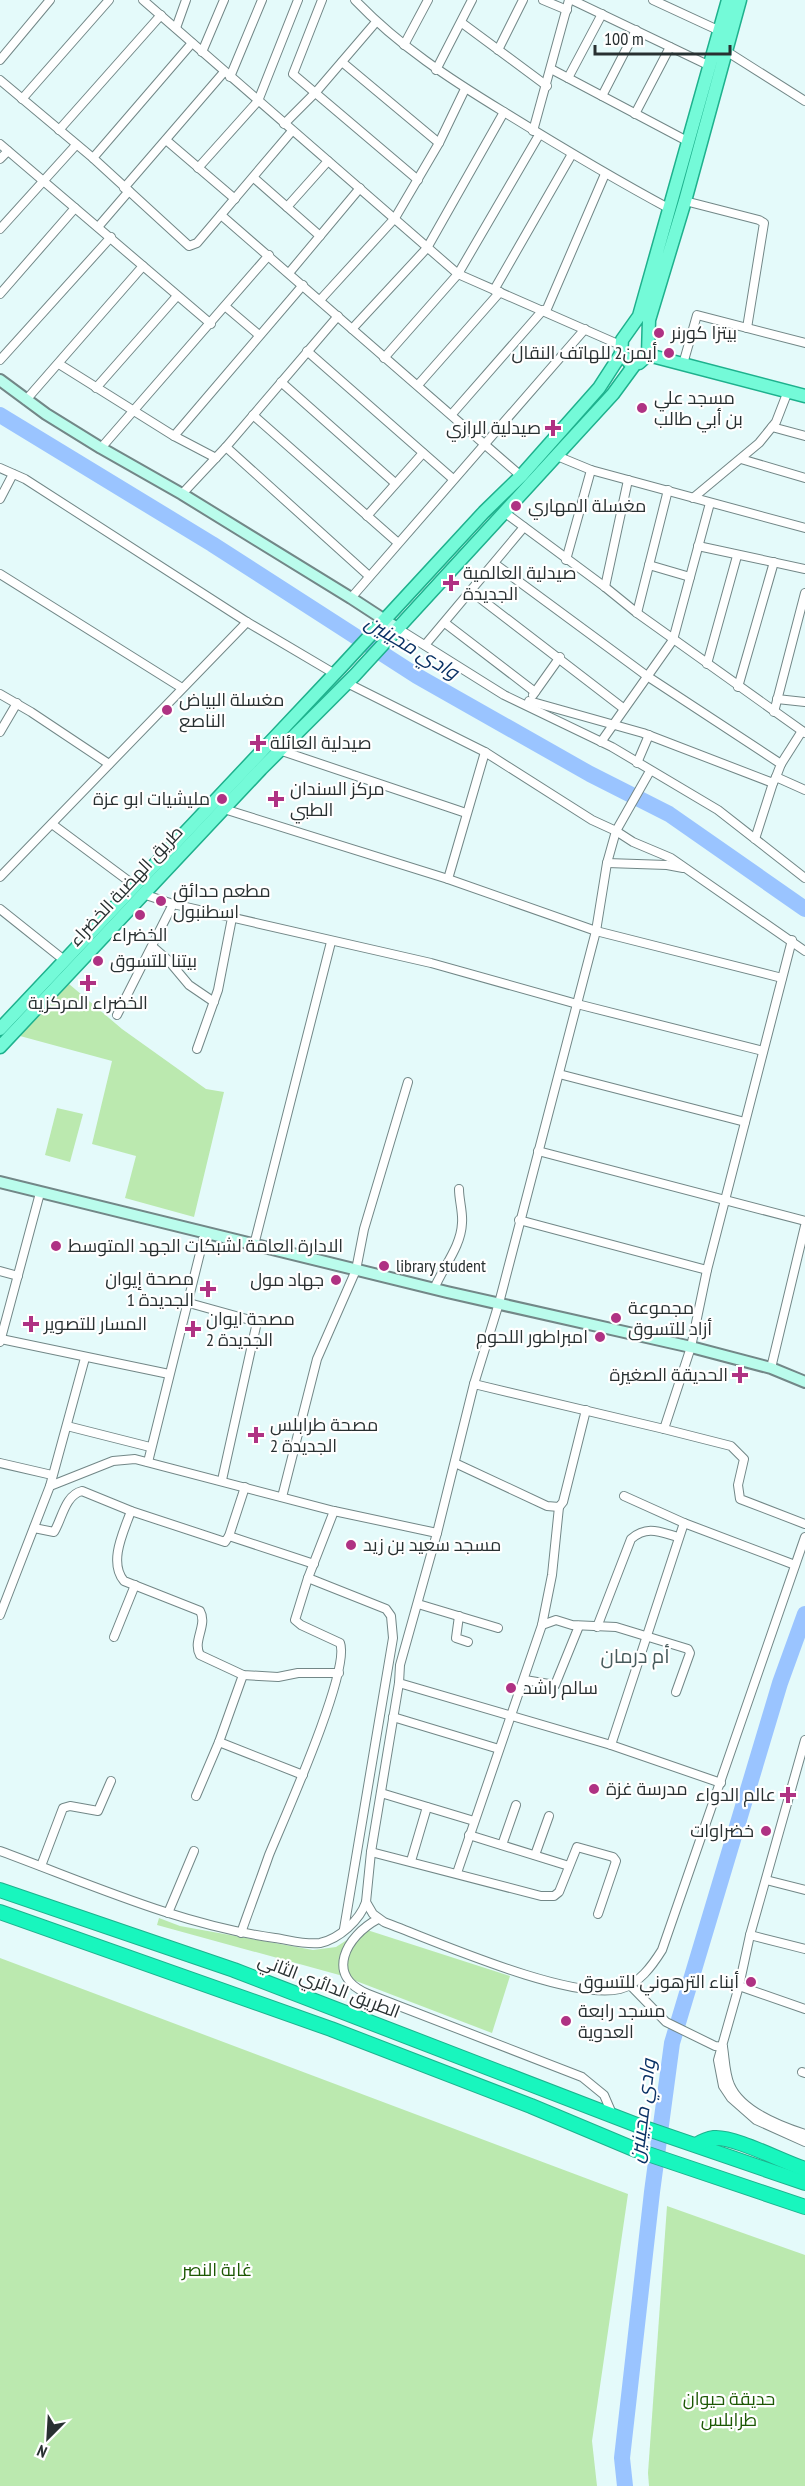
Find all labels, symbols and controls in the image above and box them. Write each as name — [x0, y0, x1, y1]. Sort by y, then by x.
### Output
scale bar — [595, 18, 730, 56]
text: 100 m — [604, 27, 644, 50]
place label: بيتزا كورنر — [670, 321, 737, 344]
marker: بيتزا كورنر — [652, 326, 666, 340]
place label: أيمن2 للهاتف النقال — [512, 341, 657, 364]
marker: أيمن2 للهاتف النقال — [662, 346, 676, 360]
place label: مسجد علي بن أبي طالب — [654, 386, 743, 433]
marker: مسجد علي بن أبي طالب — [635, 401, 649, 415]
place label: صيدلية الرازي — [446, 416, 541, 442]
marker: صيدلية الرازي — [546, 421, 560, 435]
place label: مغسلة المهاري — [528, 494, 646, 520]
marker: مغسلة المهاري — [509, 499, 523, 513]
place label: صيدلية العالمية الجديدة — [463, 561, 577, 605]
marker: صيدلية العالمية الجديدة — [444, 576, 458, 590]
water label: وادي مجينين — [359, 609, 464, 688]
place label: مغسلة البياض الناصع — [179, 688, 284, 733]
marker: مغسلة البياض الناصع — [160, 703, 174, 717]
place label: صيدلية العائلة — [270, 731, 371, 754]
marker: صيدلية العائلة — [251, 736, 265, 750]
place label: مركز السندان الطبي — [290, 777, 384, 824]
place label: مليشيات ابو عزة — [93, 787, 210, 810]
marker: مركز السندان الطبي — [267, 790, 285, 808]
marker: مليشيات ابو عزة — [215, 792, 229, 806]
street label: طريق الهضبة الخضراء — [65, 821, 187, 951]
place label: مطعم حدائق اسطنبول — [173, 879, 271, 923]
marker: مطعم حدائق اسطنبول — [154, 894, 168, 908]
marker: الخضراء — [133, 908, 147, 922]
place label: الخضراء — [112, 924, 168, 946]
place label: بيتنا للتسوق — [110, 949, 197, 973]
marker: بيتنا للتسوق — [91, 954, 105, 968]
marker: الخضراء المركزية — [81, 976, 95, 990]
place label: الخضراء المركزية — [28, 991, 148, 1014]
place label: الادارة العامة لشبكات الجهد المتوسط — [68, 1234, 343, 1257]
marker: الادارة العامة لشبكات الجهد المتوسط — [49, 1239, 63, 1253]
place label: library student — [396, 1254, 486, 1277]
marker: library student — [377, 1259, 391, 1273]
place label: مصحة إيوان الجديدة 1 — [105, 1267, 194, 1311]
place label: جهاد مول — [250, 1268, 324, 1291]
marker: جهاد مول — [329, 1273, 343, 1287]
marker: مصحة إيوان الجديدة 1 — [199, 1280, 217, 1298]
place label: مجموعة أزاد للتسوق — [628, 1296, 712, 1341]
place label: مصحة ايوان الجديدة 2 — [206, 1307, 295, 1351]
marker: مجموعة أزاد للتسوق — [609, 1311, 623, 1325]
place label: المسار للتصوير — [43, 1312, 147, 1335]
marker: المسار للتصوير — [22, 1315, 40, 1333]
marker: مصحة ايوان الجديدة 2 — [184, 1320, 202, 1338]
place label: امبراطور اللحوم — [476, 1325, 588, 1349]
marker: امبراطور اللحوم — [593, 1330, 607, 1344]
place label: الحديقة الصغيرة — [609, 1363, 728, 1386]
marker: الحديقة الصغيرة — [733, 1368, 747, 1382]
place label: مصحة طرابلس الجديدة 2 — [270, 1413, 378, 1457]
marker: مصحة طرابلس الجديدة 2 — [247, 1426, 265, 1444]
place label: مسجد سعيد بن زيد — [363, 1533, 501, 1556]
marker: مسجد سعيد بن زيد — [344, 1538, 358, 1552]
district label: أم درمان — [600, 1643, 670, 1670]
place label: سالم راشد — [523, 1676, 598, 1700]
marker: سالم راشد — [504, 1681, 518, 1695]
place label: مدرسة غزة — [606, 1777, 688, 1800]
marker: مدرسة غزة — [587, 1782, 601, 1796]
place label: عالم الدواء — [696, 1783, 776, 1807]
marker: عالم الدواء — [781, 1788, 795, 1802]
place label: خضراوات — [690, 1819, 754, 1842]
marker: خضراوات — [759, 1824, 773, 1838]
street label: الطريق الدائري الثاني — [254, 1948, 403, 2026]
place label: أبناء الترهوني للتسوق — [578, 1970, 739, 1996]
marker: أبناء الترهوني للتسوق — [744, 1975, 758, 1989]
place label: مسجد رابعة العدوية — [578, 1999, 666, 2043]
marker: مسجد رابعة العدوية — [559, 2014, 573, 2028]
water label: وادي مجينين — [623, 2056, 664, 2165]
park label: غابة النصر — [181, 2258, 252, 2281]
park label: حديقة حيوان طرابلس — [683, 2387, 775, 2431]
north arrow — [18, 2408, 78, 2468]
text: N — [34, 2441, 50, 2463]

